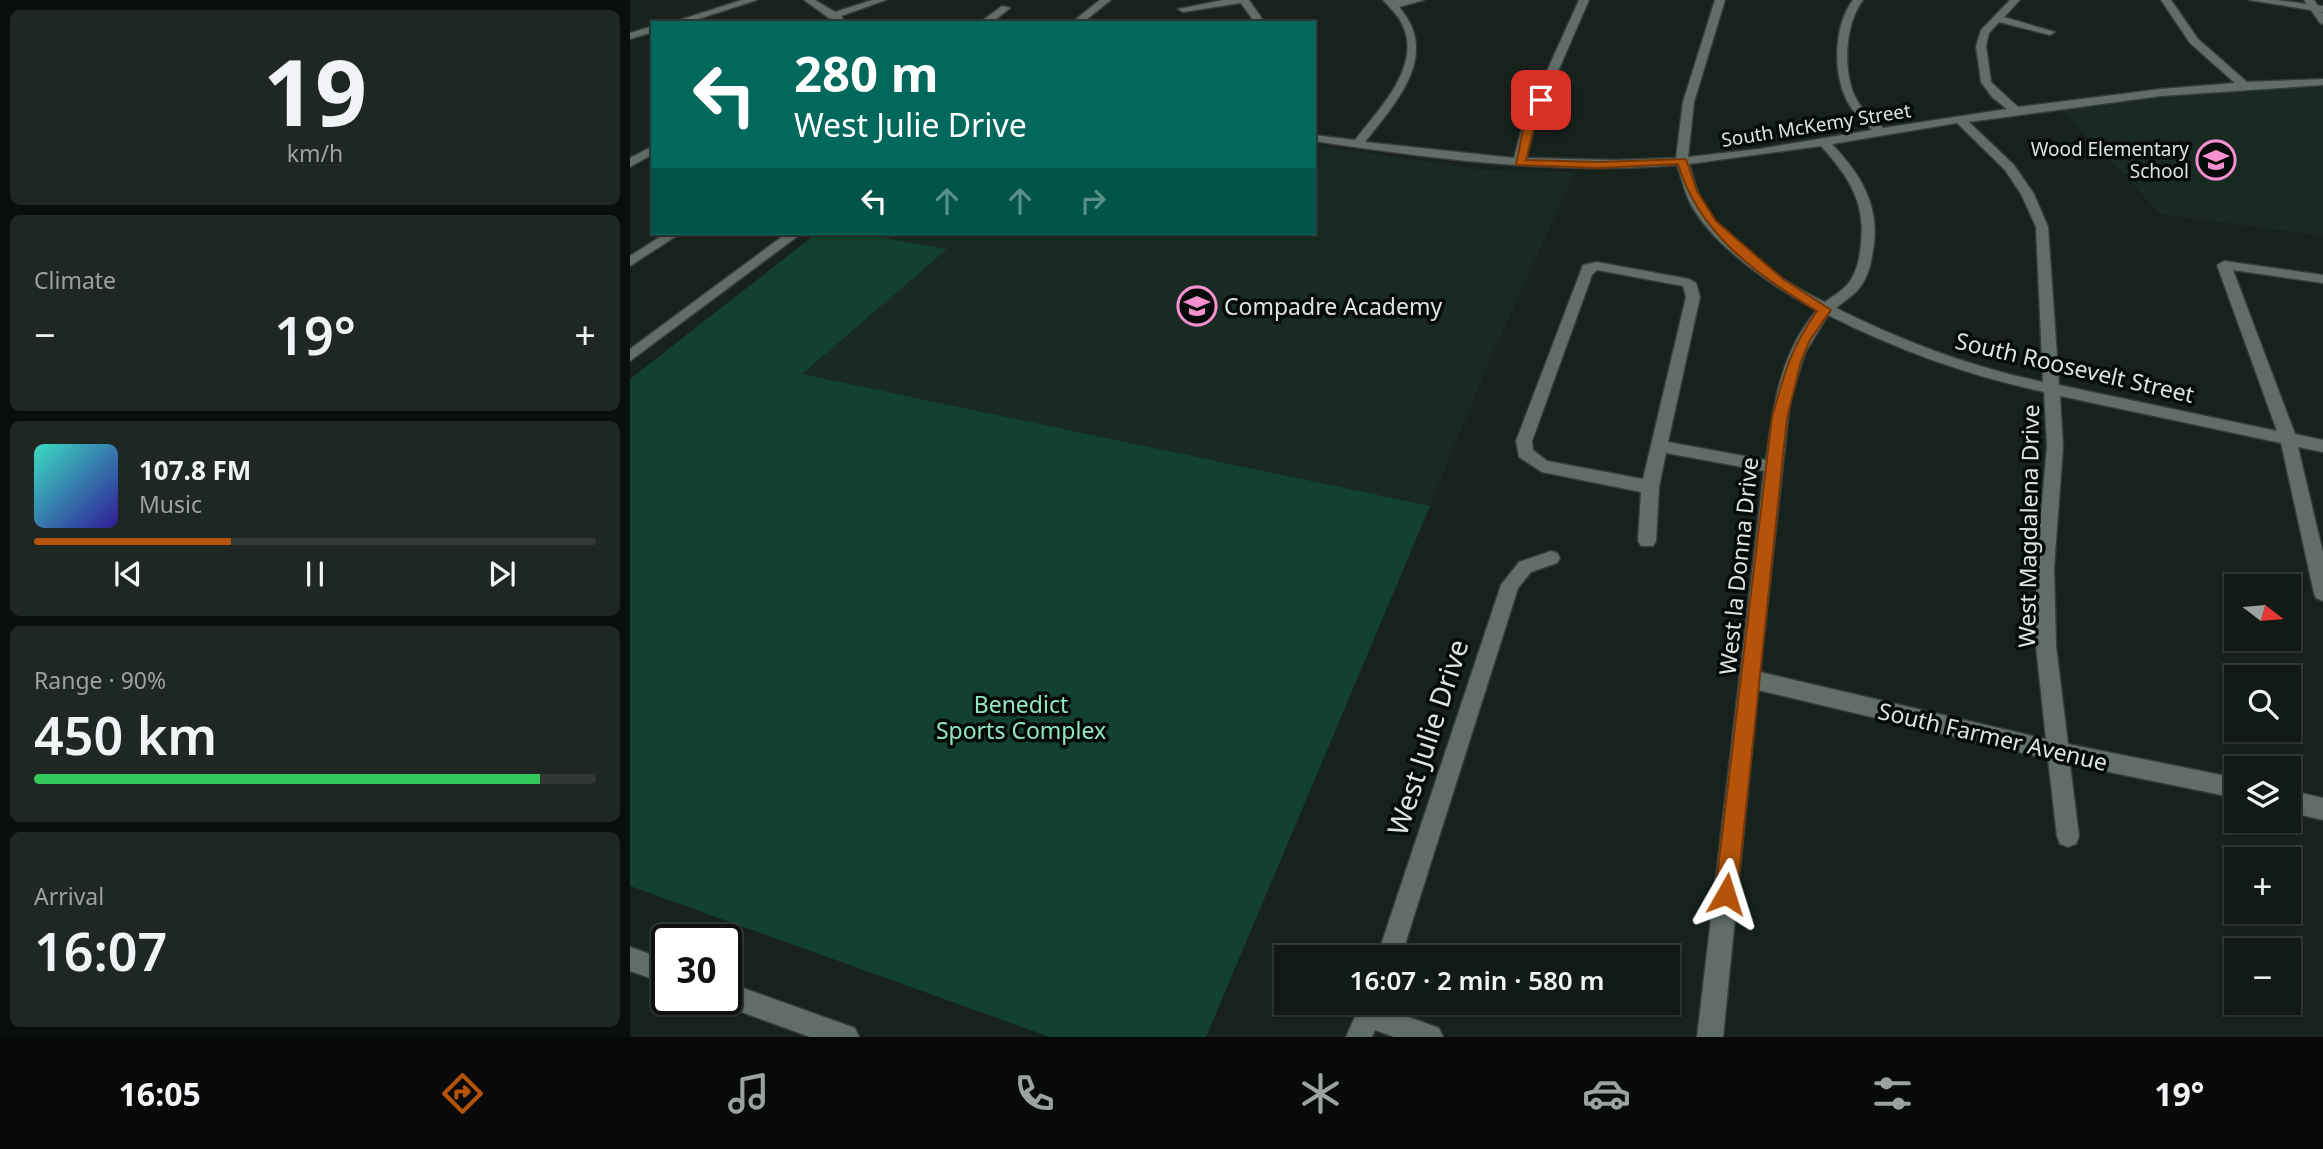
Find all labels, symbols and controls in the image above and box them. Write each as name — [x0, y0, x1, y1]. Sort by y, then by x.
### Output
text: 19 — [263, 29, 367, 153]
text: 280 m — [794, 40, 939, 106]
icon: left — [679, 49, 770, 140]
pin — [1511, 70, 1571, 130]
icon: arrive — [1522, 81, 1560, 119]
street label: South McKemy Street — [1719, 97, 1913, 153]
text: West Julie Drive — [794, 103, 1027, 146]
place label: Wood Elementary School — [2031, 136, 2189, 184]
text: km/h — [287, 137, 343, 169]
school or university icon: Wood Elementary School — [2195, 139, 2237, 181]
icon: left — [855, 182, 893, 220]
icon: ahead — [928, 182, 966, 220]
icon: ahead — [1001, 182, 1039, 220]
icon: right — [1074, 182, 1112, 220]
text: Climate — [34, 264, 116, 296]
school or university icon: Compadre Academy — [1176, 285, 1218, 327]
place label: Compadre Academy — [1224, 290, 1442, 322]
text: 19° — [274, 299, 356, 370]
text: − — [34, 308, 56, 360]
text: + — [574, 308, 596, 360]
street label: South Roosevelt Street — [1953, 324, 2197, 410]
street label: West Magdalena Drive — [2010, 404, 2046, 648]
text: 107.8 FM — [139, 452, 251, 488]
street label: West la Donna Drive — [1711, 455, 1765, 677]
text: Music — [139, 488, 202, 520]
icon: previous — [109, 555, 147, 593]
icon: pause — [296, 555, 334, 593]
icon: next — [483, 555, 521, 593]
north arrow — [2224, 574, 2301, 651]
map controls — [2224, 574, 2301, 1015]
street label: West Julie Drive — [1377, 634, 1477, 840]
text: Range · 90% — [34, 664, 166, 696]
button: search — [2224, 665, 2301, 742]
park label: Benedict Sports Complex — [936, 688, 1106, 746]
street label: South Farmer Avenue — [1875, 694, 2111, 778]
text: 450 km — [34, 699, 217, 770]
button: layers — [2224, 756, 2301, 833]
button: + — [2224, 847, 2301, 924]
position arrow — [1689, 857, 1763, 931]
text: Arrival — [34, 880, 104, 912]
text: 16:07 — [34, 915, 167, 986]
speed limit sign: 30 — [651, 924, 742, 1015]
button: − — [2224, 938, 2301, 1015]
text: 16:07 · 2 min · 580 m — [1350, 962, 1604, 998]
icon: directions — [438, 1069, 487, 1118]
icon: music — [724, 1069, 773, 1118]
icon: phone — [1010, 1069, 1059, 1118]
icon: climate — [1296, 1069, 1345, 1118]
icon: car — [1582, 1069, 1631, 1118]
icon: filters — [1868, 1069, 1917, 1118]
text: 16:05 — [119, 1072, 201, 1115]
text: 19° — [2154, 1072, 2204, 1115]

